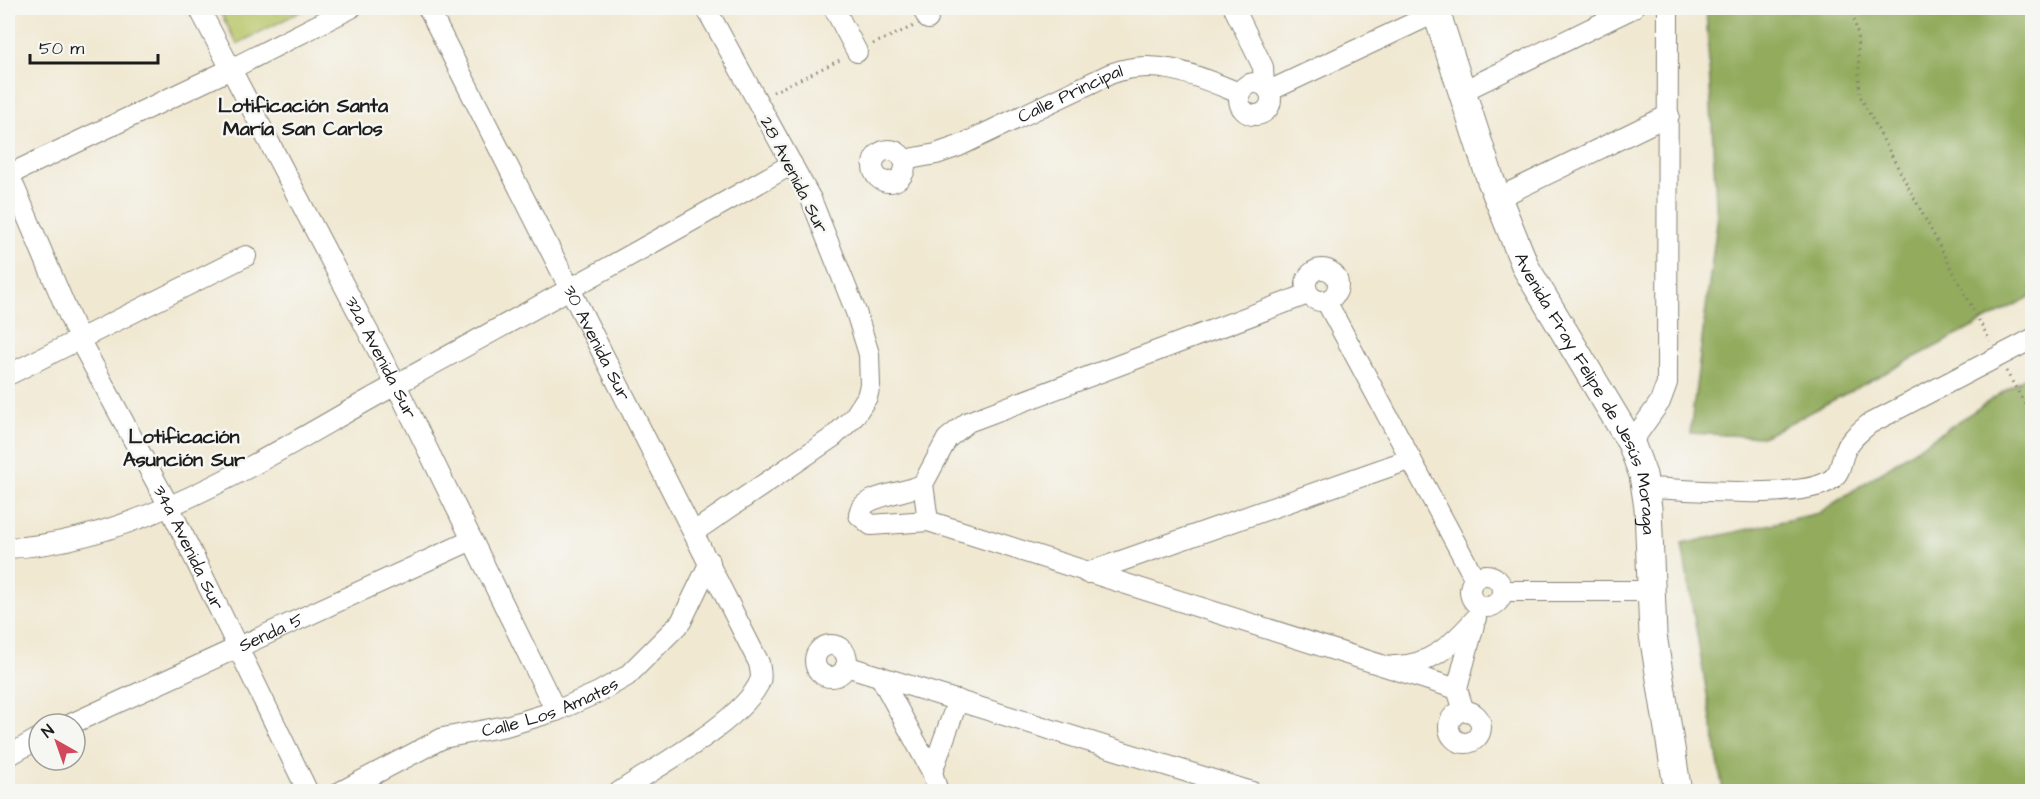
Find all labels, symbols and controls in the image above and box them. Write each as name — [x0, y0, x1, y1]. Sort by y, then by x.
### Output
scale bar — [30, 27, 158, 65]
text: 50 m — [39, 36, 84, 61]
street label: Calle Principal — [1013, 58, 1126, 129]
district label: Lotificación Santa María San Carlos — [218, 92, 389, 143]
street label: 28 Avenida Sur — [754, 112, 834, 238]
street label: Avenida Fray Felipe de Jesús Moraga — [1509, 249, 1662, 535]
street label: 30 Avenida Sur — [557, 281, 637, 405]
street label: 32a Avenida Sur — [339, 292, 423, 423]
district label: Lotificación Asunción Sur — [123, 423, 246, 474]
street label: 34a Avenida Sur — [147, 480, 230, 614]
street label: Senda 5 — [235, 606, 308, 658]
street label: Calle Los Amates — [480, 671, 623, 743]
north arrow — [27, 712, 87, 772]
text: N — [37, 720, 59, 743]

